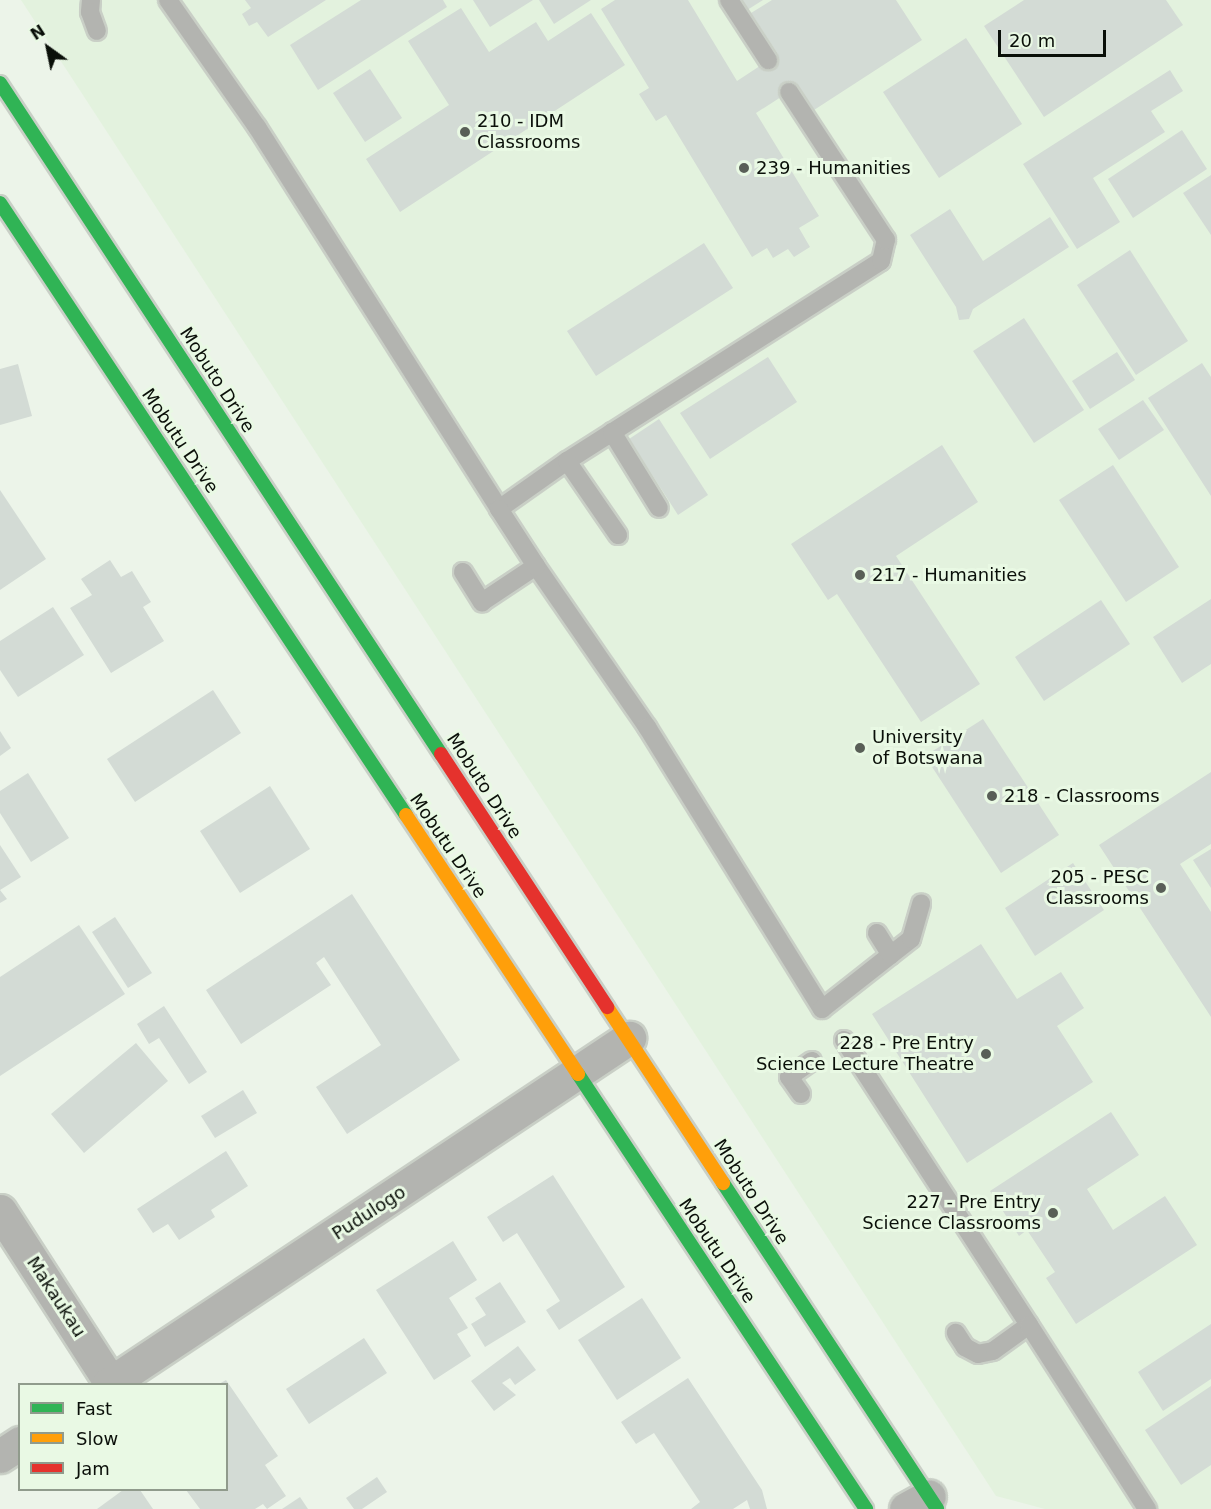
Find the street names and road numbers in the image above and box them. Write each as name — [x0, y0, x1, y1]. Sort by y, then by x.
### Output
street label: Mobuto Drive — [175, 323, 259, 437]
street label: Mobutu Drive — [137, 385, 223, 497]
street label: Mobuto Drive — [442, 729, 526, 843]
street label: Mobutu Drive — [405, 790, 491, 902]
street label: Mobuto Drive — [709, 1135, 793, 1249]
street label: Pudulogo — [328, 1181, 410, 1245]
street label: Mobutu Drive — [674, 1195, 760, 1307]
street label: Makaukau — [22, 1253, 90, 1341]

